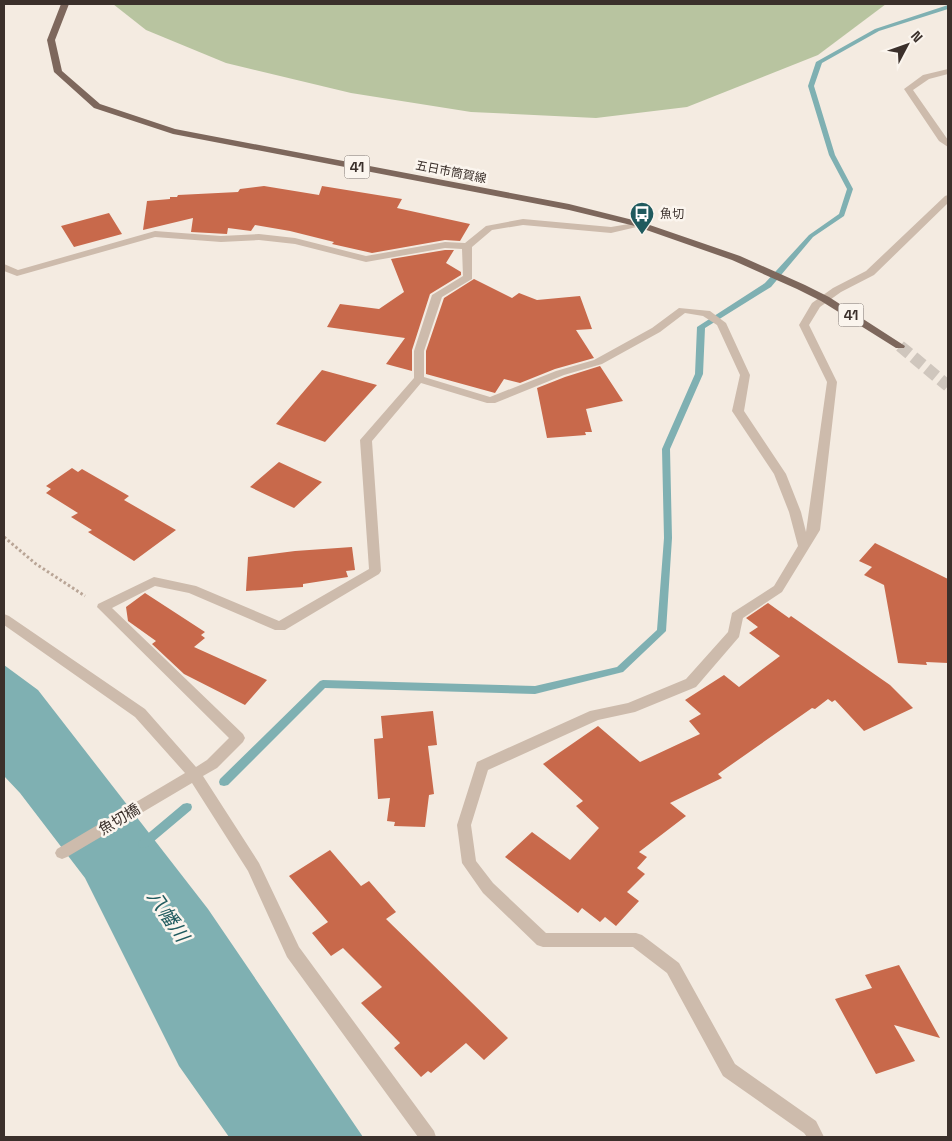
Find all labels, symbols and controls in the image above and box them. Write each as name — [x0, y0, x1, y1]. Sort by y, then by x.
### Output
north arrow — [882, 20, 932, 70]
text: N — [907, 27, 927, 46]
road number: 41 — [344, 156, 370, 178]
street label: 五日市筒賀線 — [414, 157, 488, 187]
bus stop icon: 魚切 — [629, 201, 655, 235]
place label: 魚切 — [660, 206, 684, 222]
road number: 41 — [838, 304, 864, 326]
street label: 魚切橋 — [95, 799, 143, 839]
water label: 八幡川 — [142, 885, 195, 948]

